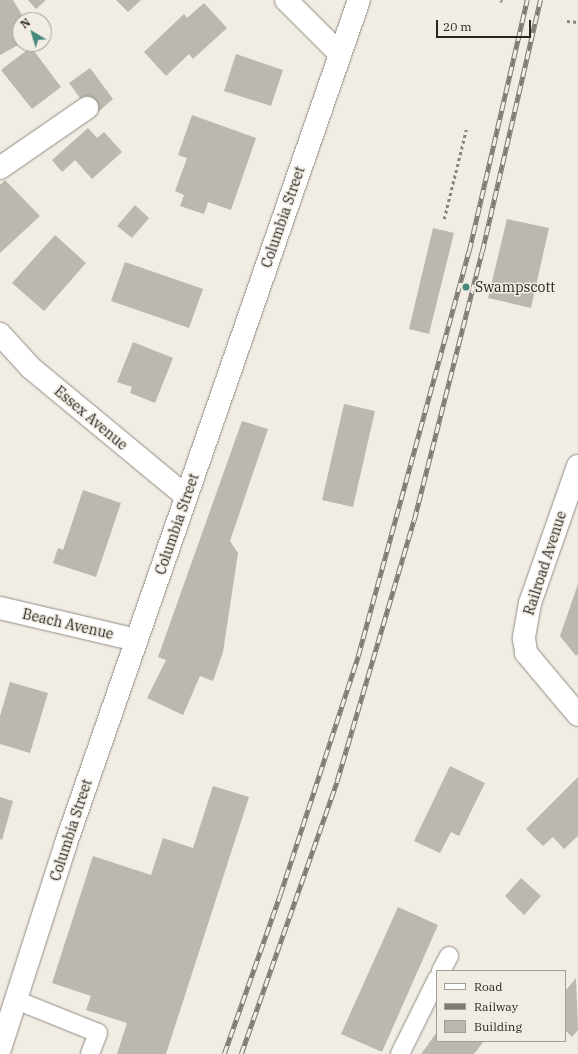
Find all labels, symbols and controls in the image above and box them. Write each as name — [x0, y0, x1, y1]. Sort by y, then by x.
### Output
north arrow — [12, 12, 52, 52]
scale bar — [438, 12, 533, 38]
text: N — [17, 15, 33, 32]
text: 20 m — [443, 19, 472, 34]
street label: Columbia Street — [258, 164, 308, 270]
place label: Swampscott — [475, 279, 555, 295]
marker: Swampscott — [460, 281, 472, 293]
street label: Essex Avenue — [51, 383, 131, 453]
street label: Columbia Street — [152, 471, 202, 577]
street label: Railroad Avenue — [520, 509, 570, 617]
street label: Beach Avenue — [21, 605, 115, 643]
street label: Columbia Street — [47, 777, 95, 883]
legend — [436, 970, 566, 1042]
text: Road — [474, 979, 503, 994]
text: Railway — [474, 999, 518, 1014]
text: Building — [474, 1019, 522, 1034]

